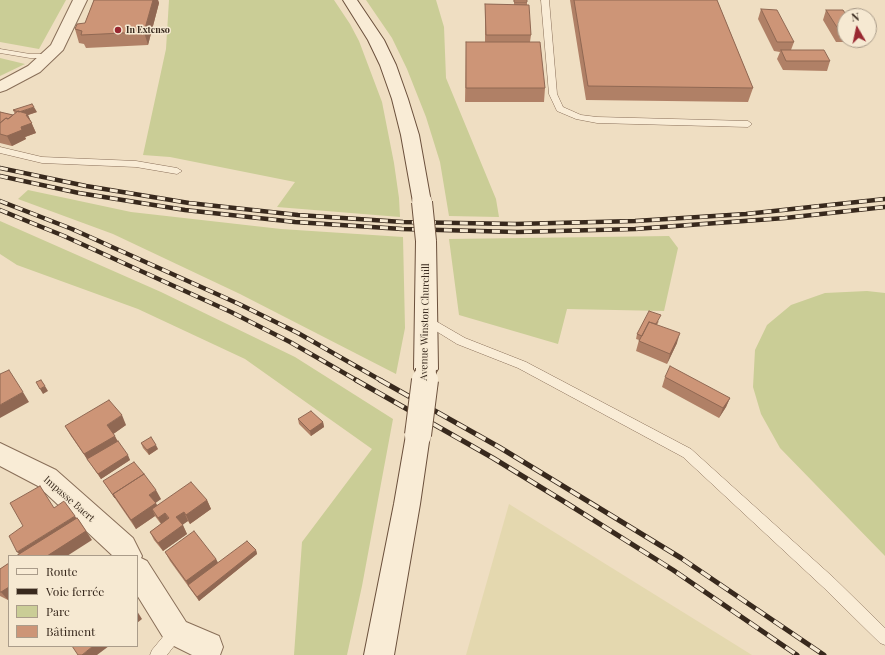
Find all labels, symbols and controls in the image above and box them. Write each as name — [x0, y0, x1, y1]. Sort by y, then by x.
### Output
north arrow — [837, 8, 877, 48]
text: N — [850, 9, 860, 25]
marker: In Extenso — [113, 25, 123, 35]
place label: In Extenso — [126, 25, 170, 35]
street label: Avenue Winston Churchill — [418, 263, 432, 381]
street label: Impasse Baert — [41, 474, 97, 524]
legend — [8, 555, 138, 647]
text: Route — [46, 563, 78, 579]
text: Voie ferrée — [46, 583, 104, 599]
text: Parc — [46, 603, 70, 619]
text: Bâtiment — [46, 623, 95, 639]

